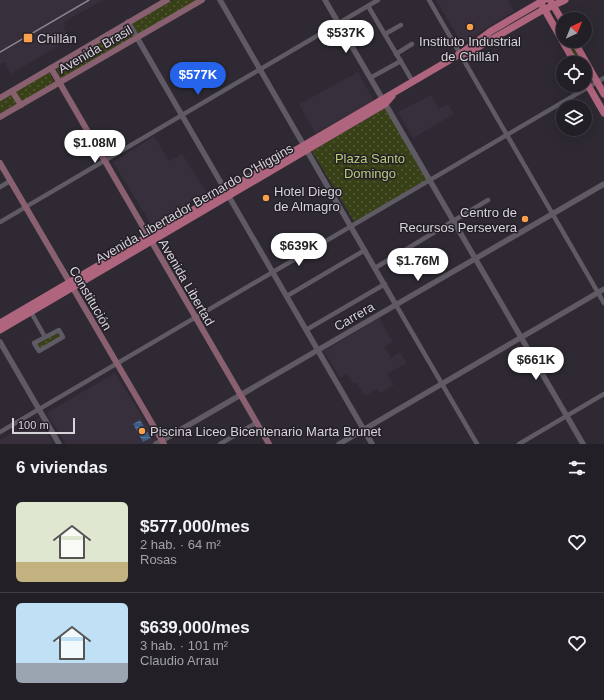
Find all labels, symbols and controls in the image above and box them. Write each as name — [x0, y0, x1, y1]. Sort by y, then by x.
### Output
north arrow — [556, 12, 592, 48]
map controls — [556, 12, 592, 136]
pin: $537K — [318, 20, 374, 54]
street label: Avenida Brasil — [56, 22, 135, 77]
marker: Instituto Industrial de Chillán — [465, 22, 475, 32]
text: $537K — [327, 25, 365, 40]
place label: Chillán — [37, 31, 77, 46]
marker: Chillán — [22, 32, 34, 44]
place label: Instituto Industrial de Chillán — [419, 34, 521, 64]
button: locate — [556, 56, 592, 92]
pin: $577K — [170, 62, 226, 96]
text: $577K — [179, 67, 217, 82]
button: layers — [556, 100, 592, 136]
pin: $1.08M — [62, 130, 128, 164]
text: $1.08M — [73, 135, 117, 150]
street label: Avenida Libertador Bernardo O'Higgins — [93, 140, 296, 266]
park label: Plaza Santo Domingo — [335, 151, 405, 181]
place label: Hotel Diego de Almagro — [274, 184, 342, 214]
marker: Hotel Diego de Almagro — [261, 193, 271, 203]
place label: Centro de Recursos Persevera — [399, 205, 518, 235]
marker: Centro de Recursos Persevera — [520, 214, 530, 224]
pin: $639K — [271, 233, 327, 267]
street label: Avenida Libertad — [156, 236, 217, 328]
text: $639K — [280, 238, 318, 253]
pin: $1.76M — [385, 248, 451, 282]
text: $1.76M — [396, 253, 440, 268]
street label: Constitución — [66, 264, 115, 333]
street label: Carrera — [331, 299, 378, 334]
pin: $661K — [508, 347, 564, 381]
text: $661K — [517, 352, 555, 367]
scale bar — [12, 416, 75, 435]
text: 100 m — [18, 419, 49, 431]
place label: Piscina Liceo Bicentenario Marta Brunet — [150, 424, 382, 439]
marker: Piscina Liceo Bicentenario Marta Brunet — [137, 426, 147, 436]
icon: filters — [566, 457, 588, 479]
text: 6 viviendas — [16, 458, 108, 477]
text: $577,000/mes — [140, 517, 250, 536]
icon: home — [48, 518, 96, 566]
icon: heart — [566, 531, 588, 553]
text: 2 hab. · 64 m² — [140, 537, 221, 552]
text: Rosas — [140, 552, 177, 567]
text: $639,000/mes — [140, 618, 250, 637]
icon: home — [48, 619, 96, 667]
icon: heart — [566, 632, 588, 654]
text: 3 hab. · 101 m² — [140, 638, 228, 653]
text: Claudio Arrau — [140, 653, 219, 668]

